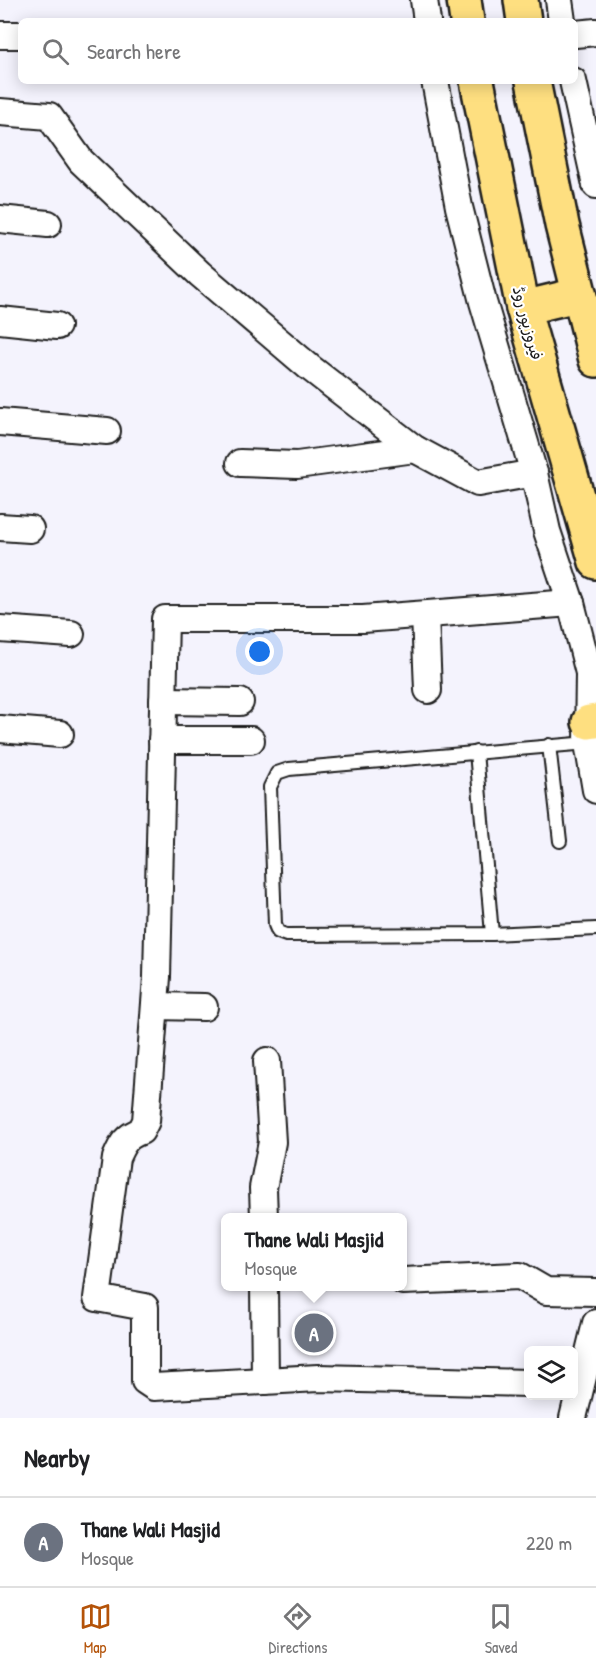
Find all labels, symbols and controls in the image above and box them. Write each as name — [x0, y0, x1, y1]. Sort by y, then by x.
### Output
search box — [18, 18, 578, 84]
icon: search — [39, 35, 72, 68]
text: Search here — [87, 36, 181, 66]
street label: فیروزپور روڈ — [508, 284, 548, 362]
your location — [245, 637, 274, 666]
popup — [221, 1213, 407, 1291]
text: Thane Wali Masjid — [245, 1224, 383, 1254]
text: Mosque — [245, 1254, 297, 1281]
pin: A — [294, 1310, 334, 1356]
map controls — [524, 1346, 578, 1400]
button: layers — [524, 1346, 578, 1400]
text: Nearby — [24, 1440, 90, 1475]
text: Thane Wali Masjid — [81, 1514, 220, 1544]
text: A — [39, 1529, 48, 1556]
text: 220 m — [526, 1529, 572, 1556]
text: Mosque — [81, 1544, 134, 1571]
tab: Map — [79, 1600, 112, 1658]
tab: Directions — [269, 1600, 327, 1658]
tab: Saved — [484, 1600, 517, 1658]

